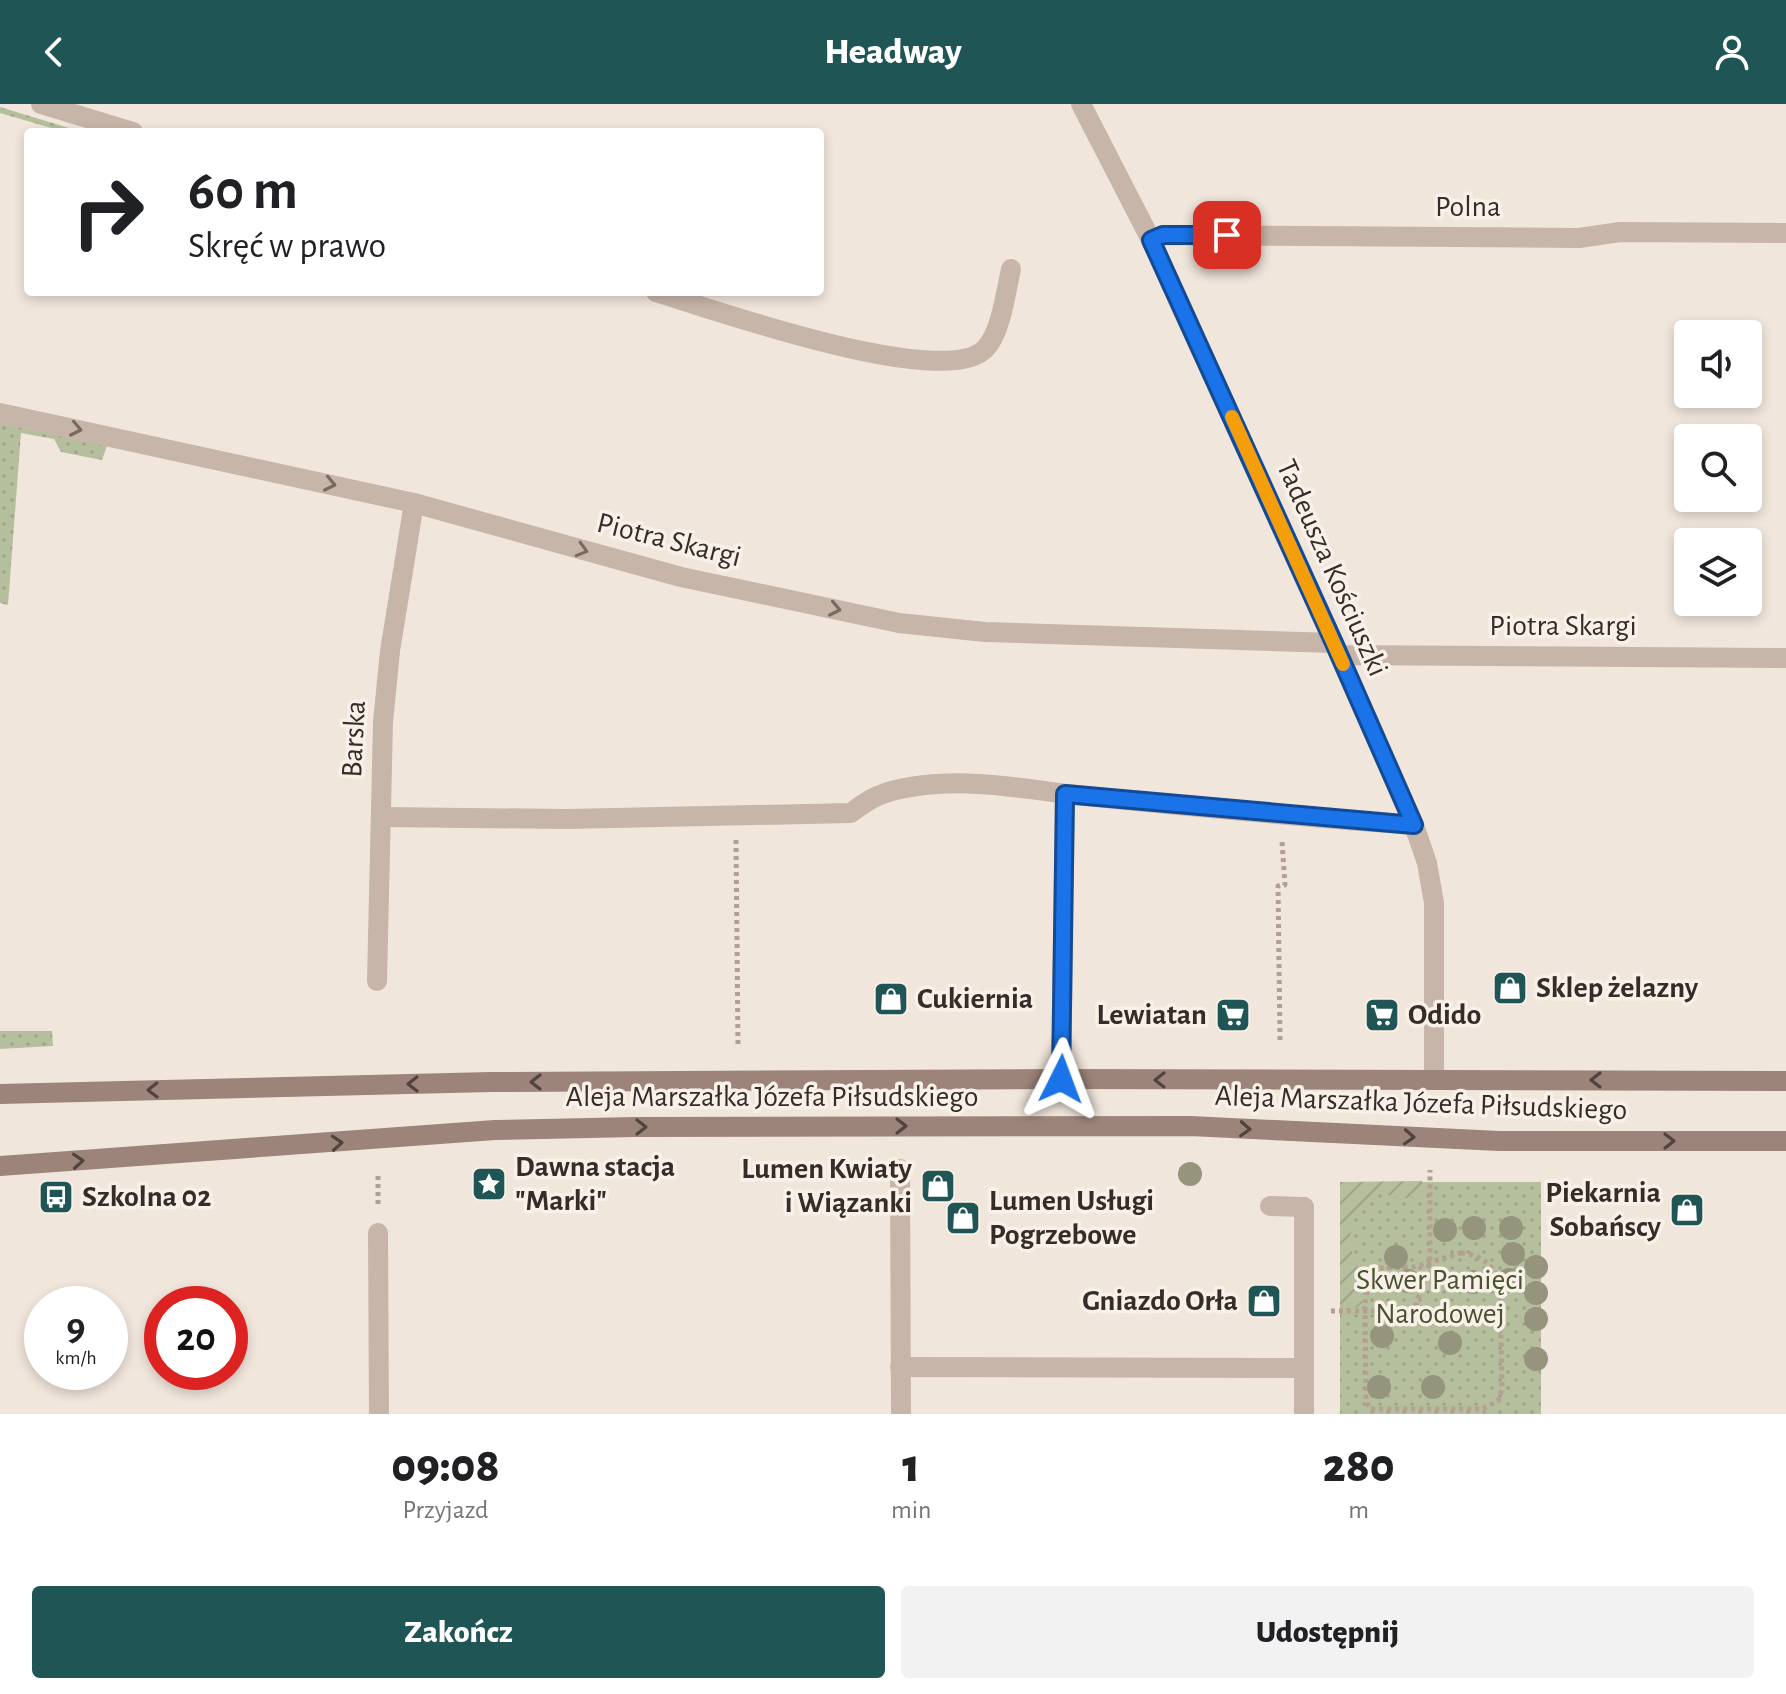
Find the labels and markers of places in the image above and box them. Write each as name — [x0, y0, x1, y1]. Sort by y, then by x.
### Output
pin — [1193, 201, 1261, 269]
shop icon: Sklep żelazny — [1491, 969, 1529, 1007]
place label: Sklep żelazny — [1536, 973, 1699, 1003]
shop icon: Cukiernia — [872, 980, 910, 1018]
place label: Cukiernia — [917, 984, 1033, 1014]
supermarket icon: Lewiatan — [1214, 996, 1252, 1034]
supermarket icon: Odido — [1363, 996, 1401, 1034]
place label: Lewiatan — [1097, 1000, 1207, 1030]
place label: Odido — [1408, 1000, 1481, 1030]
place label: Dawna stacja "Marki" — [515, 1152, 675, 1216]
place label: Lumen Kwiaty i Wiązanki — [741, 1154, 913, 1218]
place icon: Dawna stacja "Marki" — [470, 1165, 508, 1203]
shop icon: Lumen Kwiaty i Wiązanki — [919, 1167, 957, 1205]
bus stop icon: Szkolna 02 — [37, 1178, 75, 1216]
place label: Piekarnia Sobańscy — [1545, 1178, 1662, 1242]
place label: Szkolna 02 — [82, 1182, 211, 1212]
place label: Lumen Usługi Pogrzebowe — [989, 1186, 1154, 1250]
shop icon: Piekarnia Sobańscy — [1668, 1191, 1706, 1229]
shop icon: Lumen Usługi Pogrzebowe — [944, 1199, 982, 1237]
shop icon: Gniazdo Orła — [1245, 1282, 1283, 1320]
place label: Gniazdo Orła — [1082, 1286, 1238, 1316]

